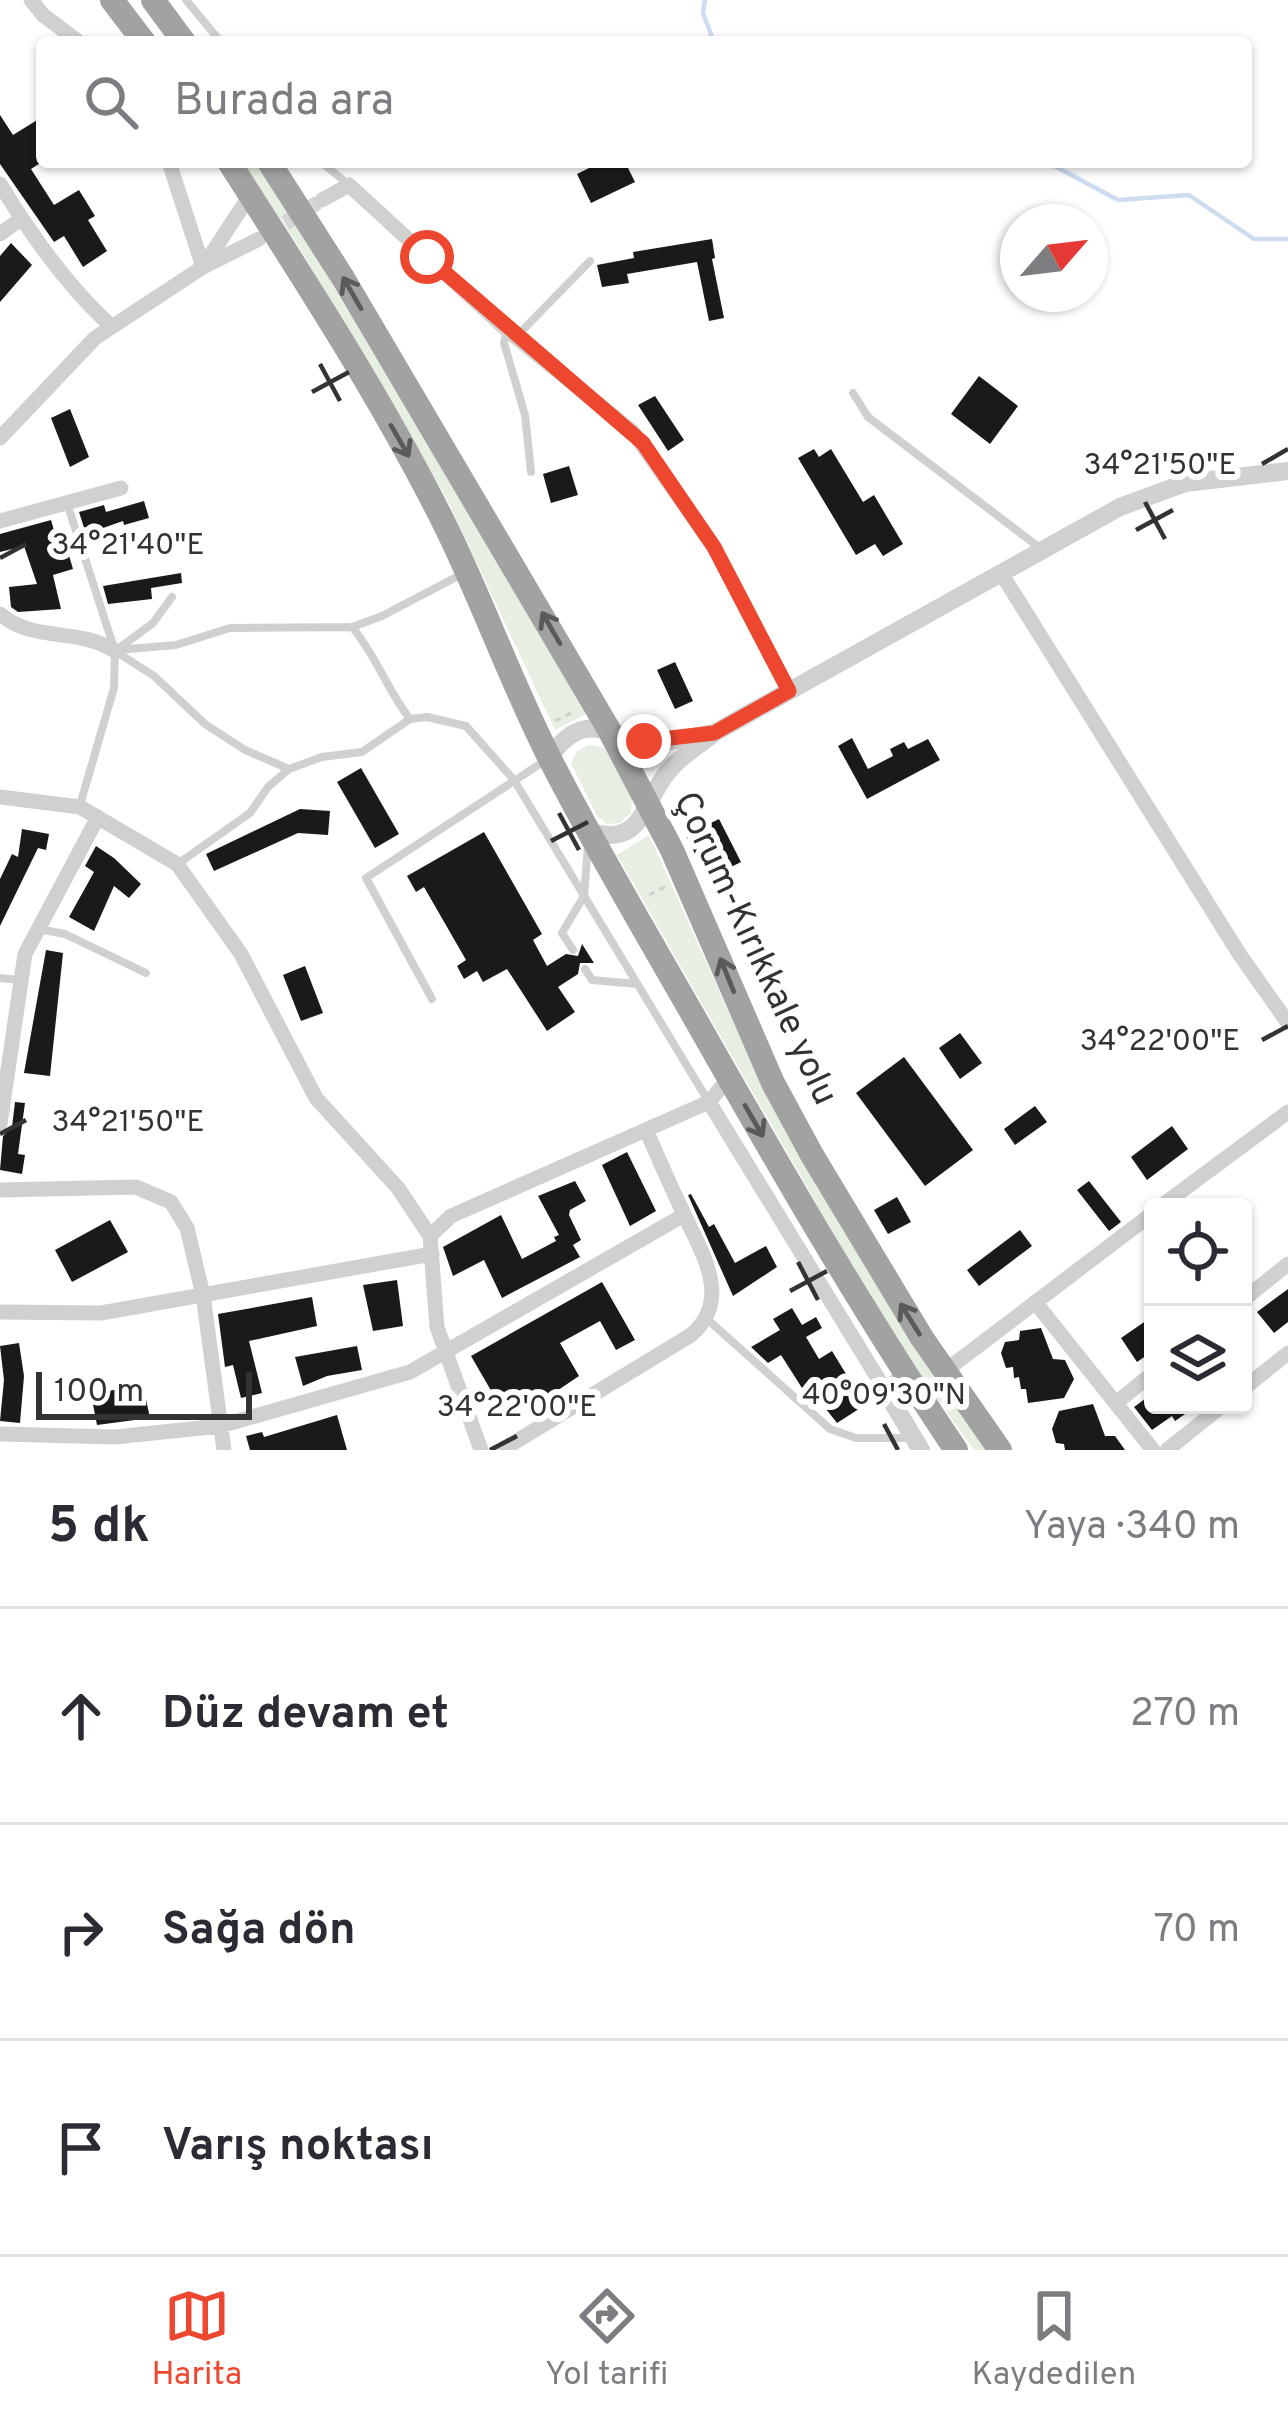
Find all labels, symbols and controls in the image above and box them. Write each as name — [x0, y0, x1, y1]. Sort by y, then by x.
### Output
search box — [36, 36, 1252, 168]
icon: search — [78, 69, 144, 135]
text: Burada ara — [174, 74, 394, 131]
north arrow — [1000, 204, 1108, 312]
route start — [400, 230, 454, 284]
one-way arrow — [339, 276, 363, 311]
one-way arrow — [389, 422, 412, 457]
text: 34°21'50"E — [1084, 448, 1236, 485]
text: 34°21'40"E — [52, 528, 204, 565]
one-way arrow — [538, 611, 562, 646]
route end — [617, 714, 671, 768]
street label: Çorum-Kırıkkale yolu — [661, 785, 847, 1113]
one-way arrow — [715, 958, 736, 995]
text: 34°22'00"E — [1080, 1024, 1240, 1061]
one-way arrow — [742, 1103, 766, 1138]
text: 34°21'50"E — [52, 1105, 204, 1142]
map controls — [1144, 1198, 1252, 1414]
button: locate — [1144, 1198, 1252, 1306]
one-way arrow — [898, 1303, 922, 1337]
button: layers — [1144, 1306, 1252, 1414]
scale bar — [36, 1366, 252, 1419]
text: 100 m — [54, 1372, 144, 1414]
text: 40°09'30"N — [802, 1378, 966, 1415]
text: 34°22'00"E — [437, 1390, 597, 1427]
text: 5 dk — [48, 1496, 150, 1561]
text: Yaya · 340 m — [1024, 1504, 1240, 1553]
icon: ahead — [48, 1683, 114, 1749]
text: Düz devam et — [162, 1687, 449, 1744]
text: 270 m — [1130, 1691, 1240, 1740]
icon: right — [48, 1899, 114, 1965]
text: Sağa dön — [162, 1903, 356, 1960]
text: 70 m — [1154, 1907, 1240, 1956]
icon: arrive — [48, 2115, 114, 2181]
text: Varış noktası — [162, 2119, 434, 2176]
tab: Harita — [152, 2283, 242, 2397]
tab: Yol tarifi — [545, 2283, 668, 2397]
tab: Kaydedilen — [971, 2283, 1136, 2397]

